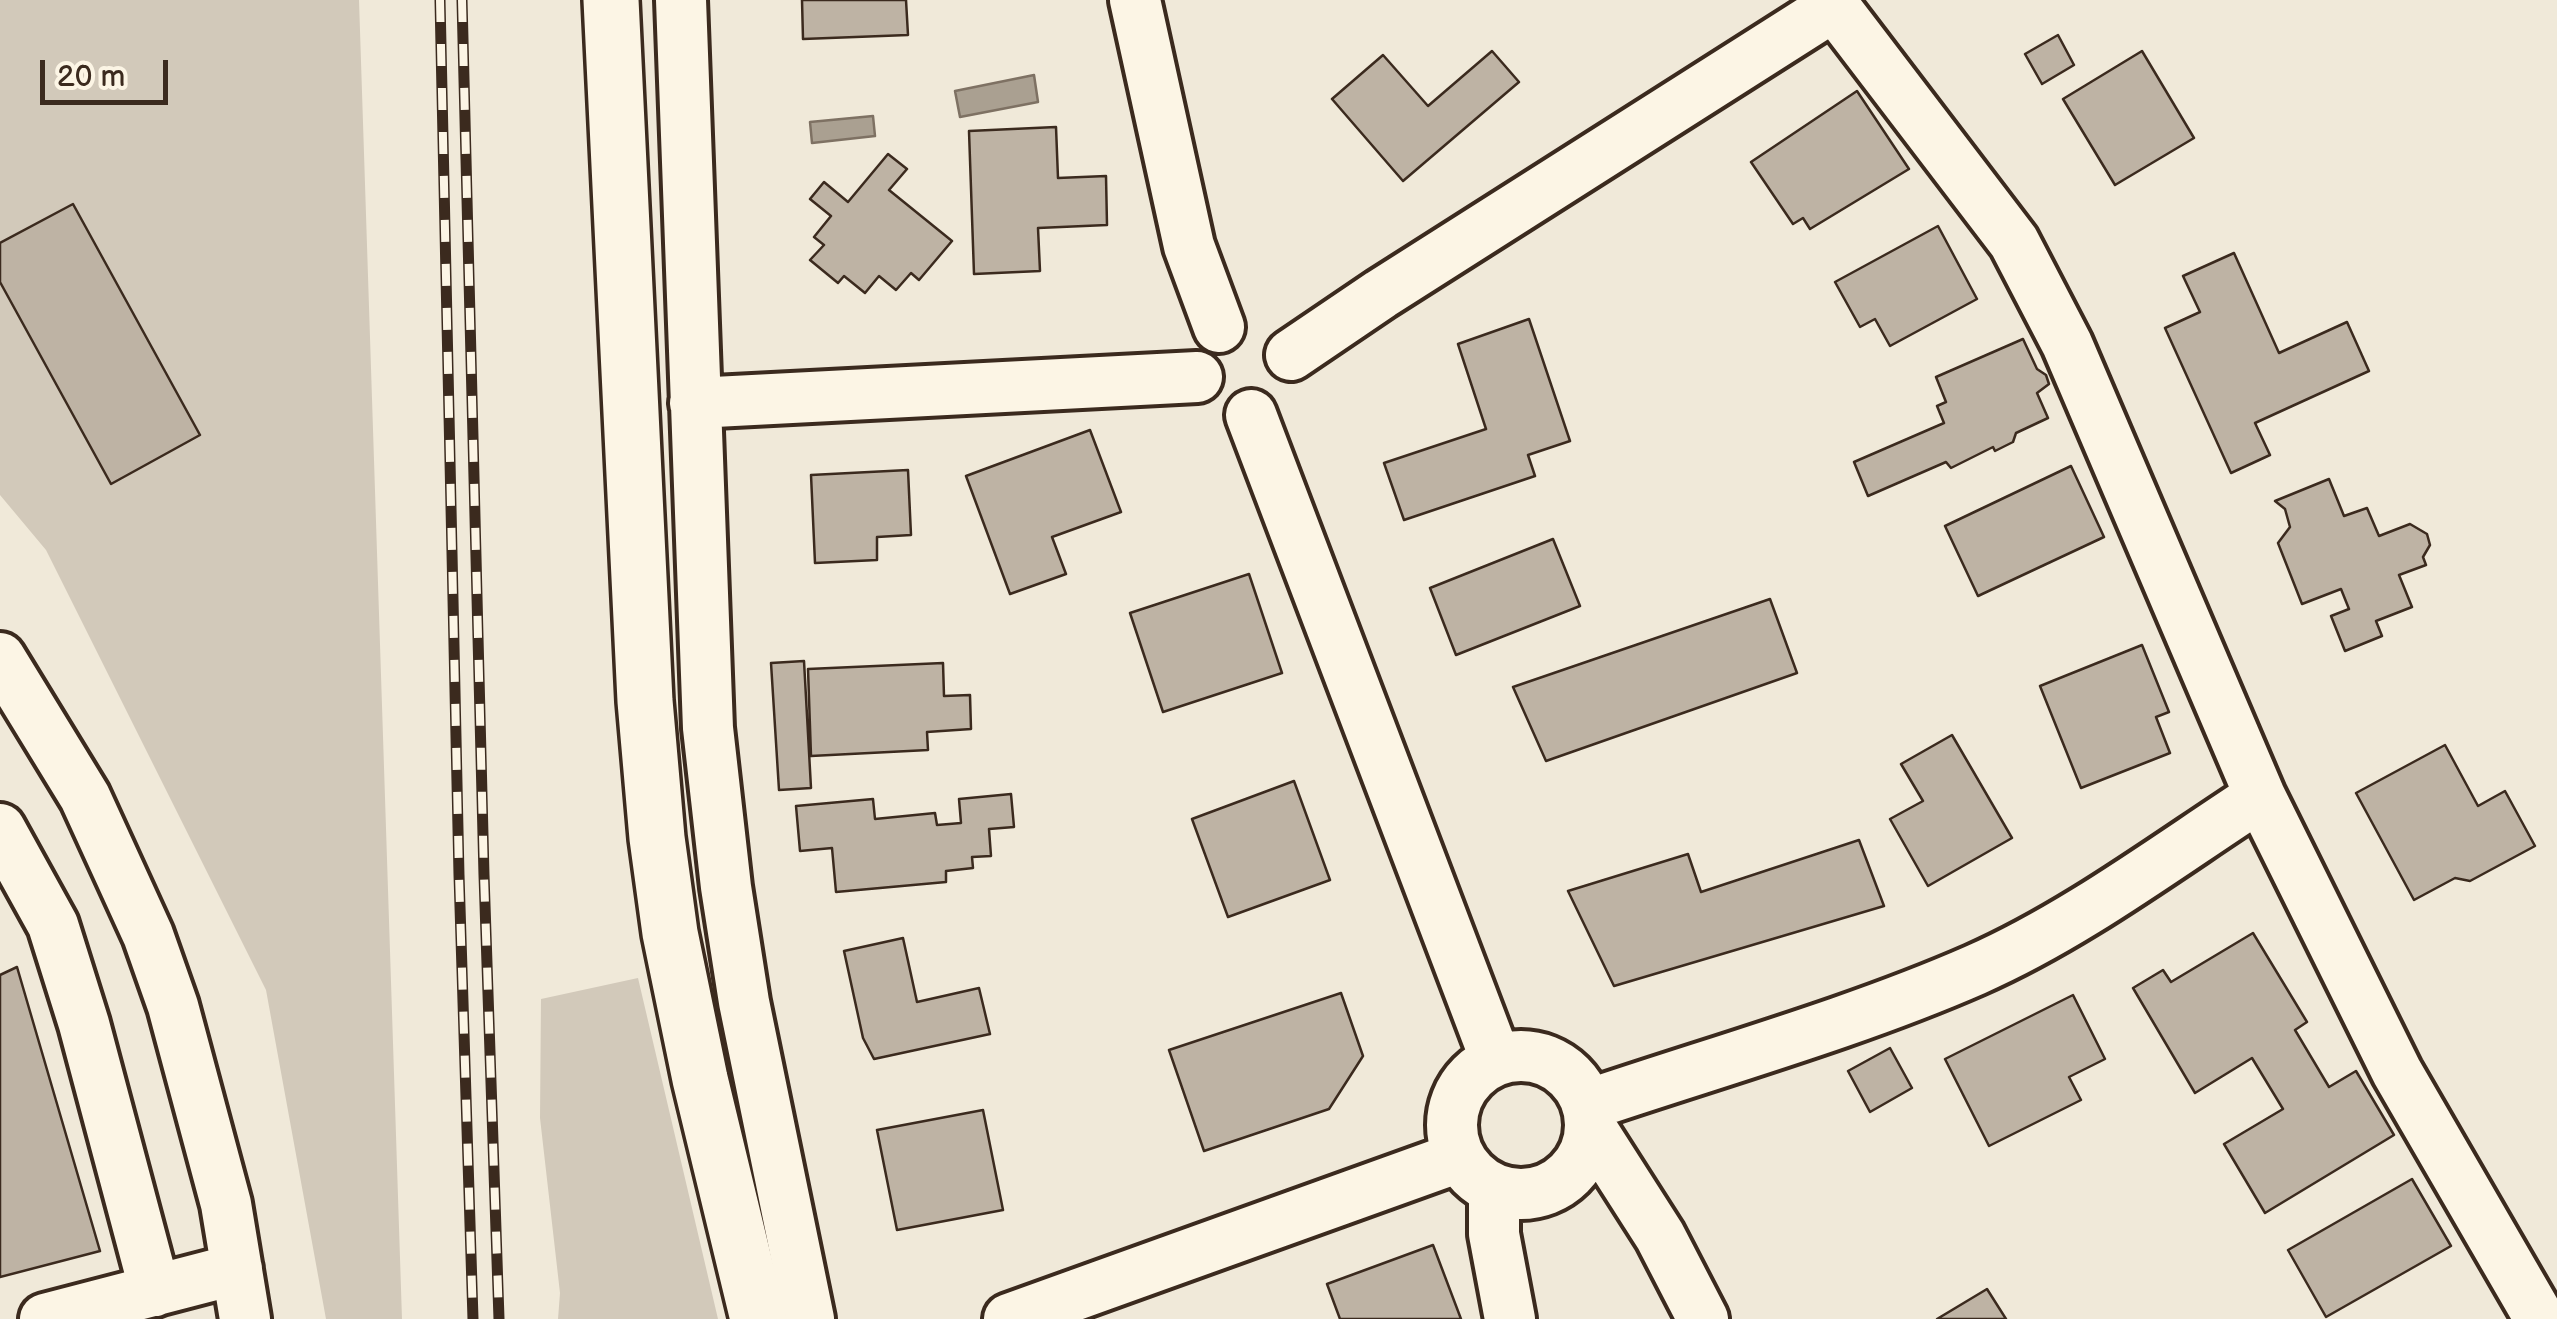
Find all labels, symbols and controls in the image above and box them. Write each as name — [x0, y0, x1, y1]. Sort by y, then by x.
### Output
scale bar — [45, 40, 172, 102]
text: 20 m — [57, 59, 125, 95]

